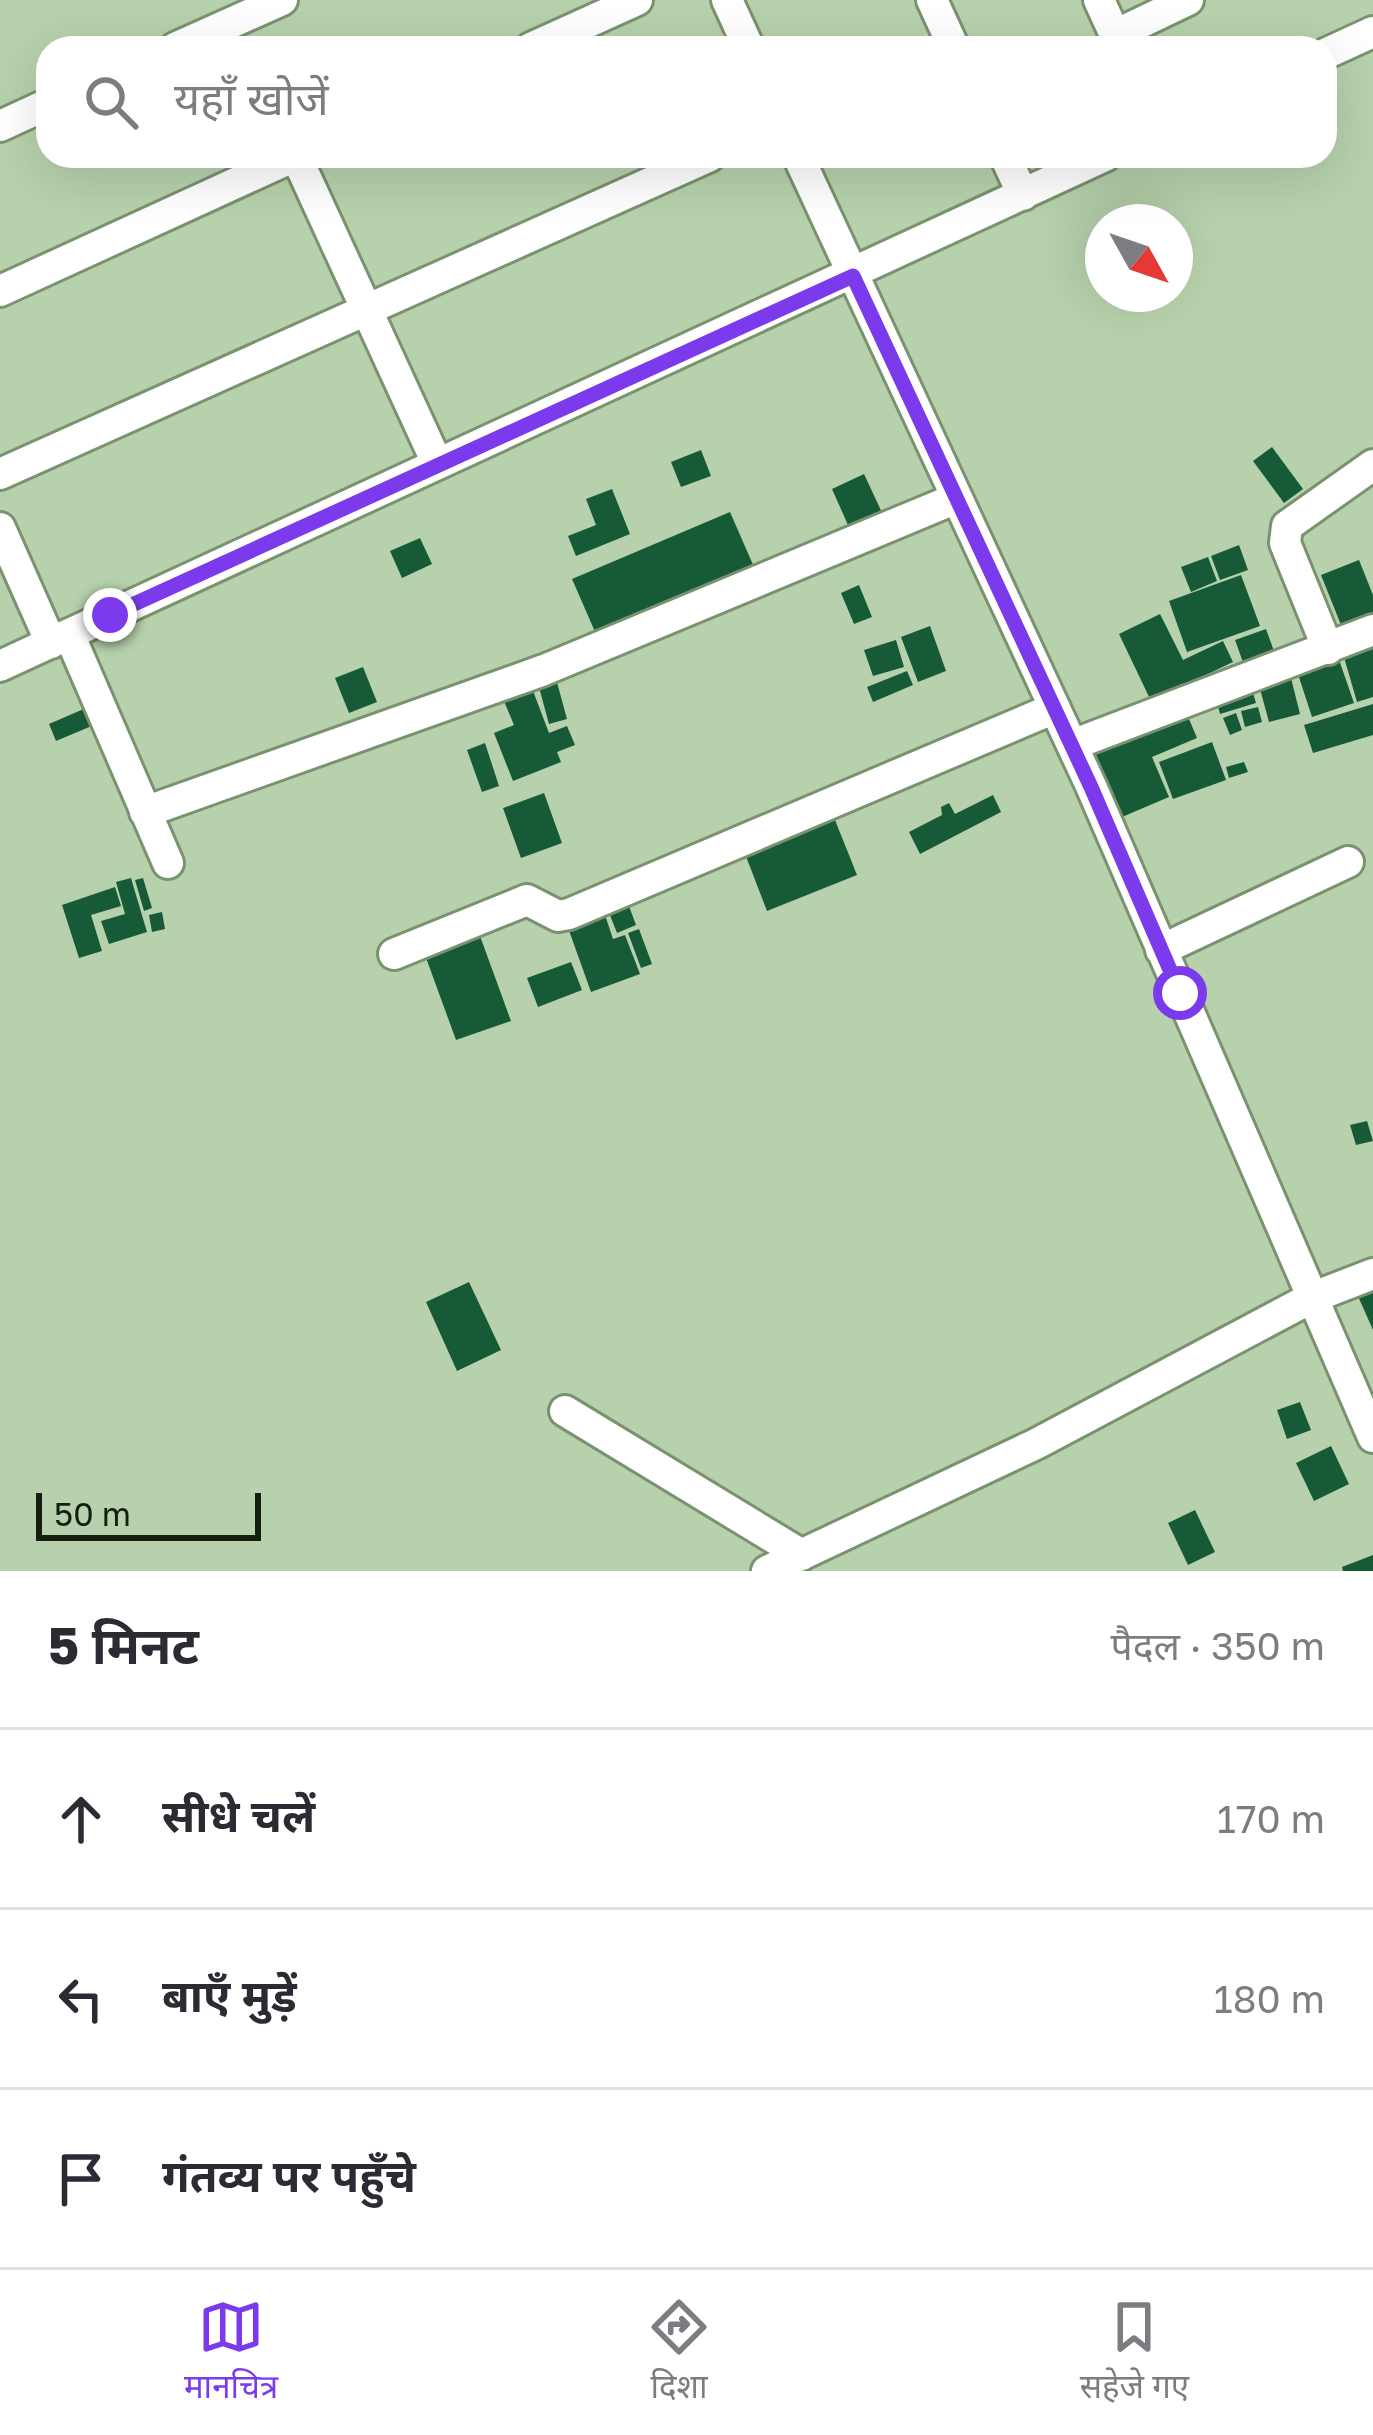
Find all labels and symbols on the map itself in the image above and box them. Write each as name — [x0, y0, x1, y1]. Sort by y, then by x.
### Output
north arrow — [1085, 204, 1193, 312]
route end — [83, 588, 137, 642]
route start — [1153, 966, 1207, 1020]
scale bar — [36, 1487, 261, 1540]

